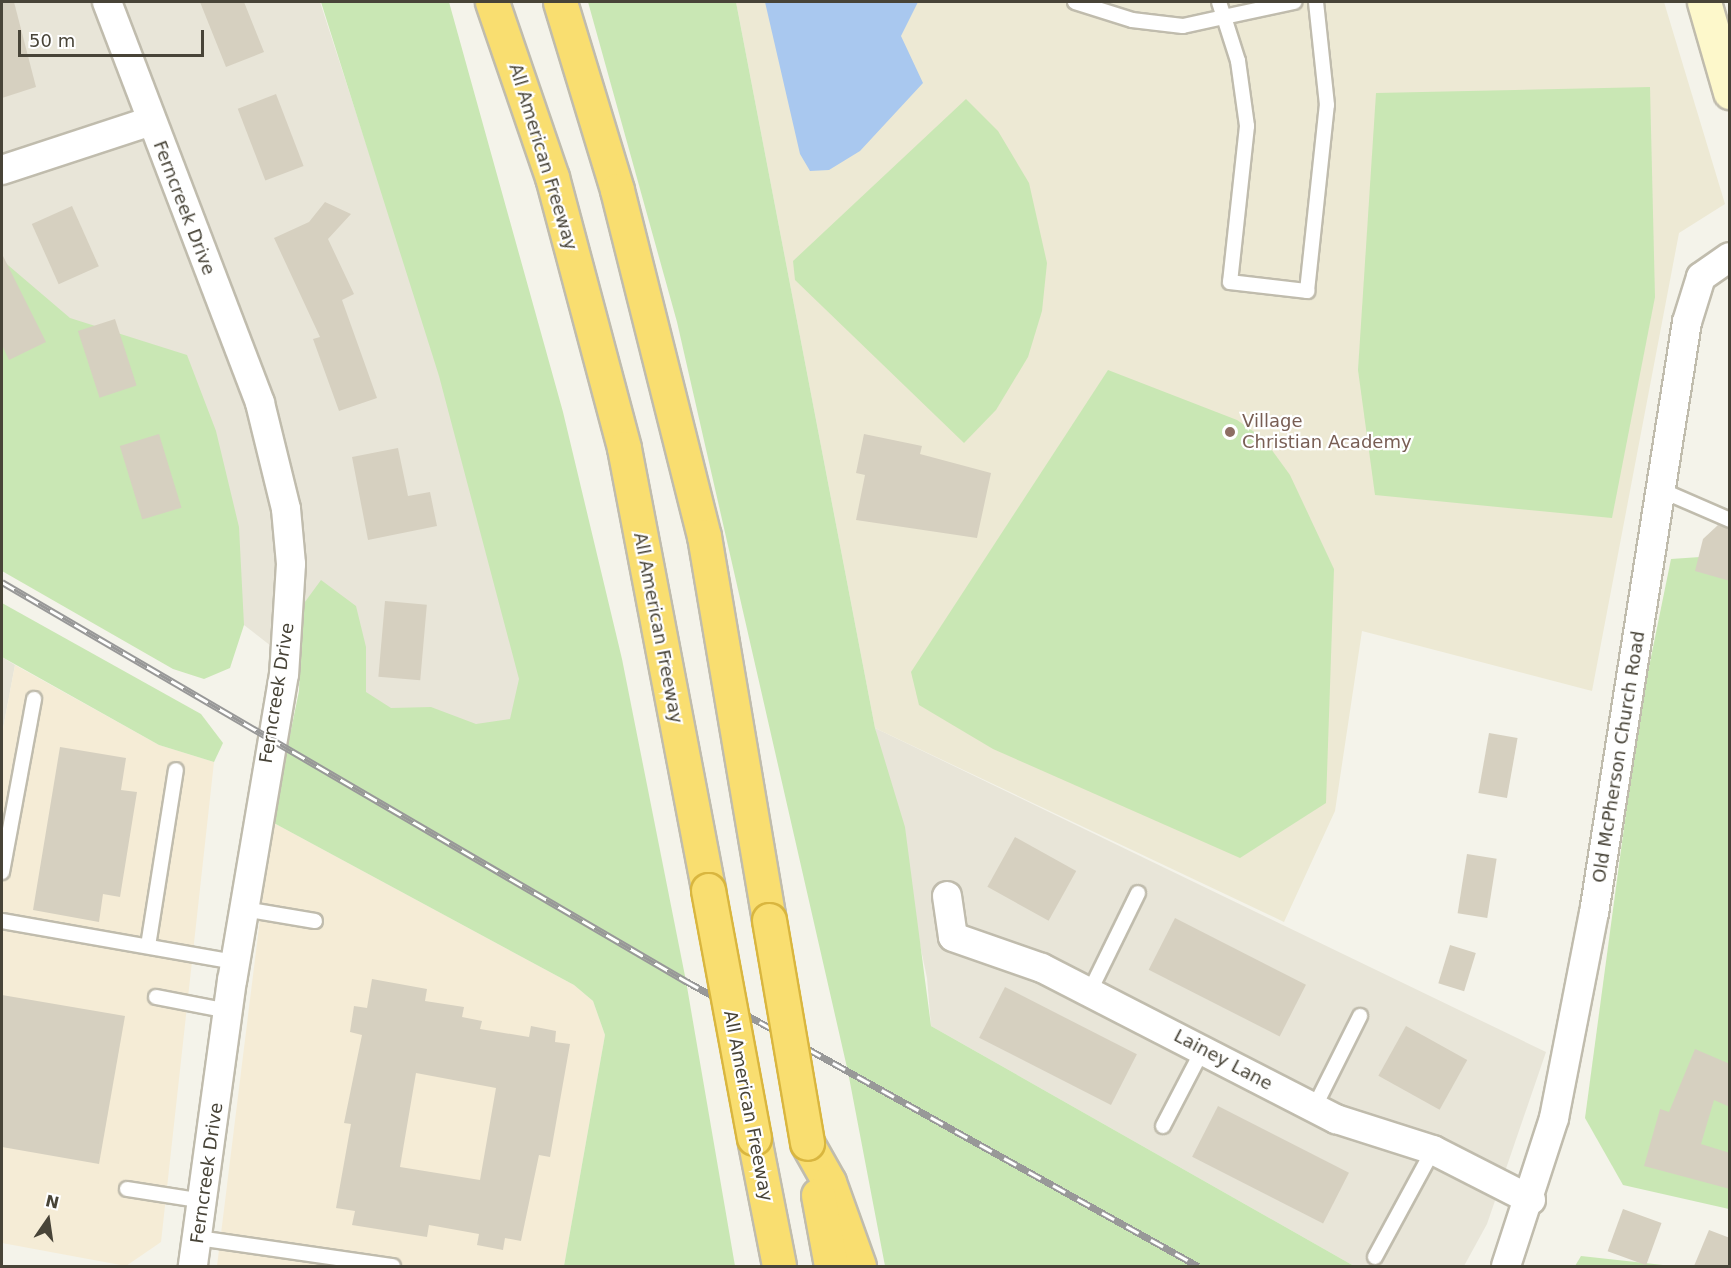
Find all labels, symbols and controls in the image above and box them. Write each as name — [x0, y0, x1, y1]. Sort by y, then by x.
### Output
scale bar — [21, 18, 207, 56]
text: 50 m — [29, 30, 75, 51]
street label: All American Freeway — [504, 61, 582, 253]
street label: Ferncreek Drive — [148, 138, 220, 278]
place label: Village Christian Academy — [1242, 411, 1412, 454]
marker: Village Christian Academy — [1223, 425, 1237, 439]
street label: All American Freeway — [629, 531, 687, 725]
street label: Ferncreek Drive — [255, 621, 299, 765]
street label: Old McPherson Church Road — [1588, 630, 1650, 884]
street label: All American Freeway — [719, 1009, 777, 1203]
street label: Lainey Lane — [1170, 1025, 1276, 1095]
street label: Ferncreek Drive — [186, 1101, 228, 1245]
north arrow — [18, 1190, 78, 1250]
text: N — [43, 1191, 61, 1213]

